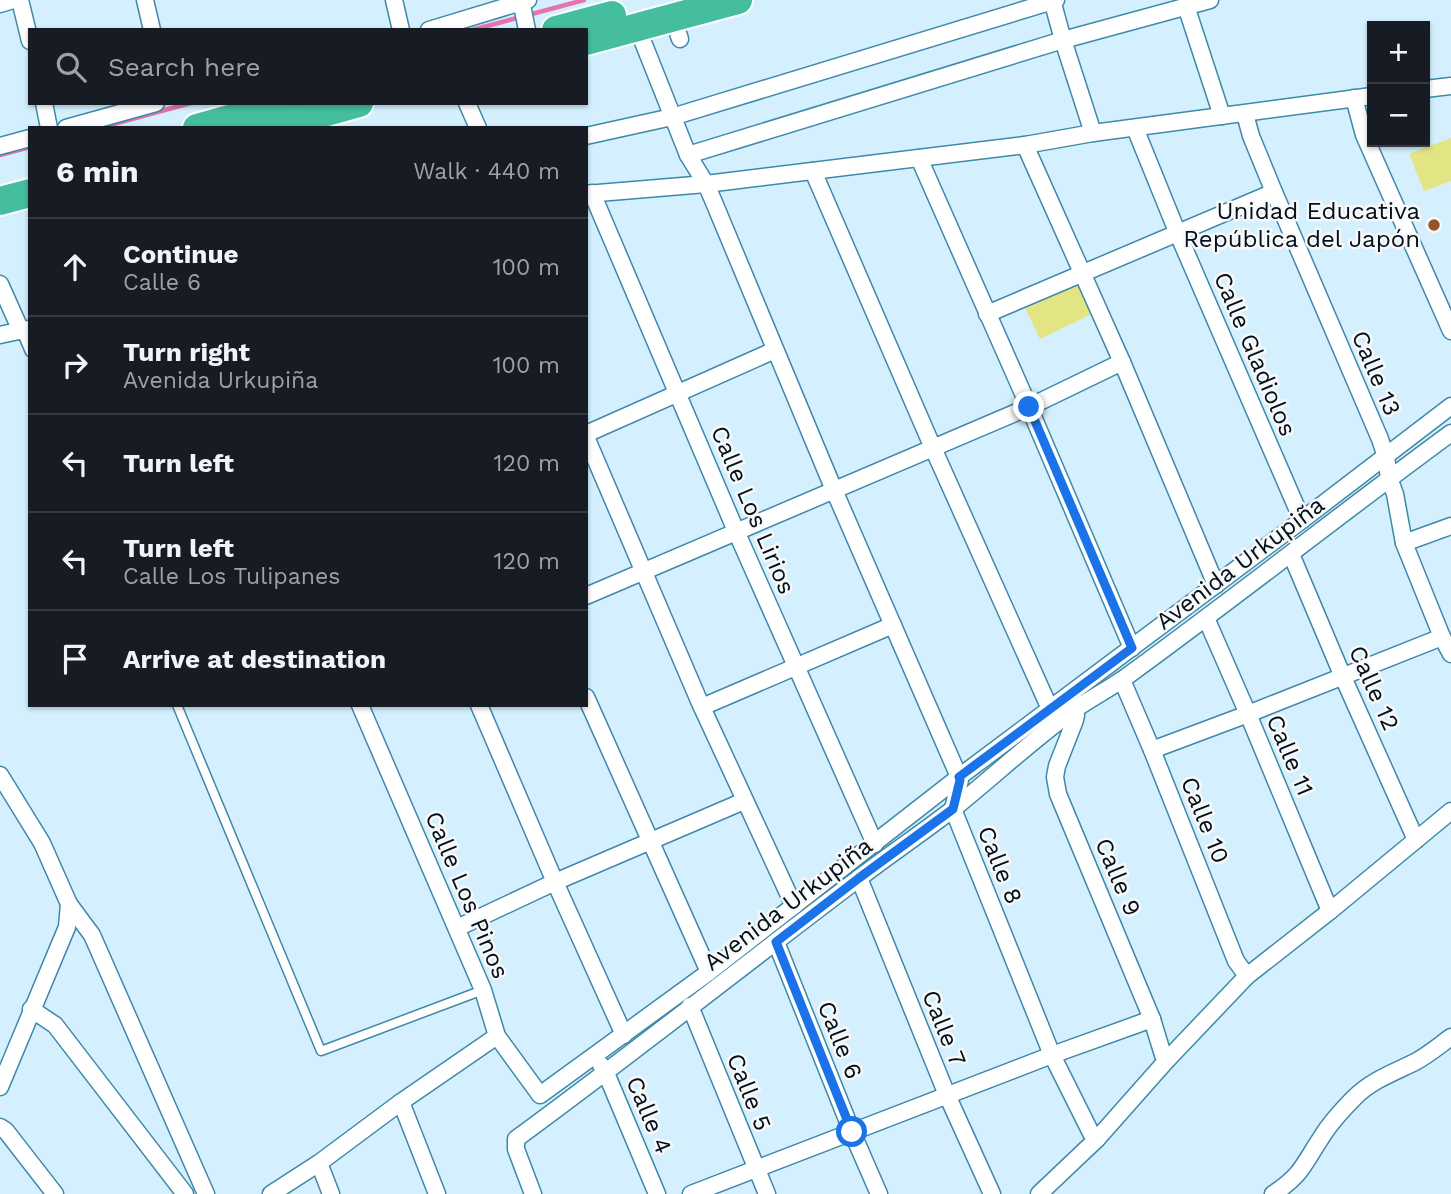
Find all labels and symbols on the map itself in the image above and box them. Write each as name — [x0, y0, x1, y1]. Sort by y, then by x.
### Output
place label: Unidad Educativa República del Japón — [1183, 197, 1420, 253]
marker: Unidad Educativa República del Japón — [1426, 217, 1442, 233]
street label: Calle Gladiolos — [1208, 268, 1302, 440]
street label: Calle 13 — [1346, 326, 1406, 420]
route end — [1013, 391, 1044, 422]
street label: Calle Los Lirios — [705, 422, 801, 598]
street label: Avenida Urkupiña — [1150, 490, 1330, 636]
street label: Calle 12 — [1343, 641, 1405, 735]
street label: Calle 11 — [1261, 710, 1319, 800]
street label: Calle 10 — [1175, 773, 1235, 867]
street label: Calle Los Pinos — [419, 807, 515, 983]
street label: Calle 8 — [972, 822, 1028, 908]
street label: Avenida Urkupiña — [698, 831, 878, 977]
street label: Calle 9 — [1089, 834, 1147, 920]
street label: Calle 7 — [916, 986, 972, 1070]
street label: Calle 6 — [812, 997, 868, 1083]
street label: Calle 5 — [721, 1049, 777, 1135]
street label: Calle 4 — [620, 1072, 678, 1158]
route start — [836, 1116, 867, 1147]

